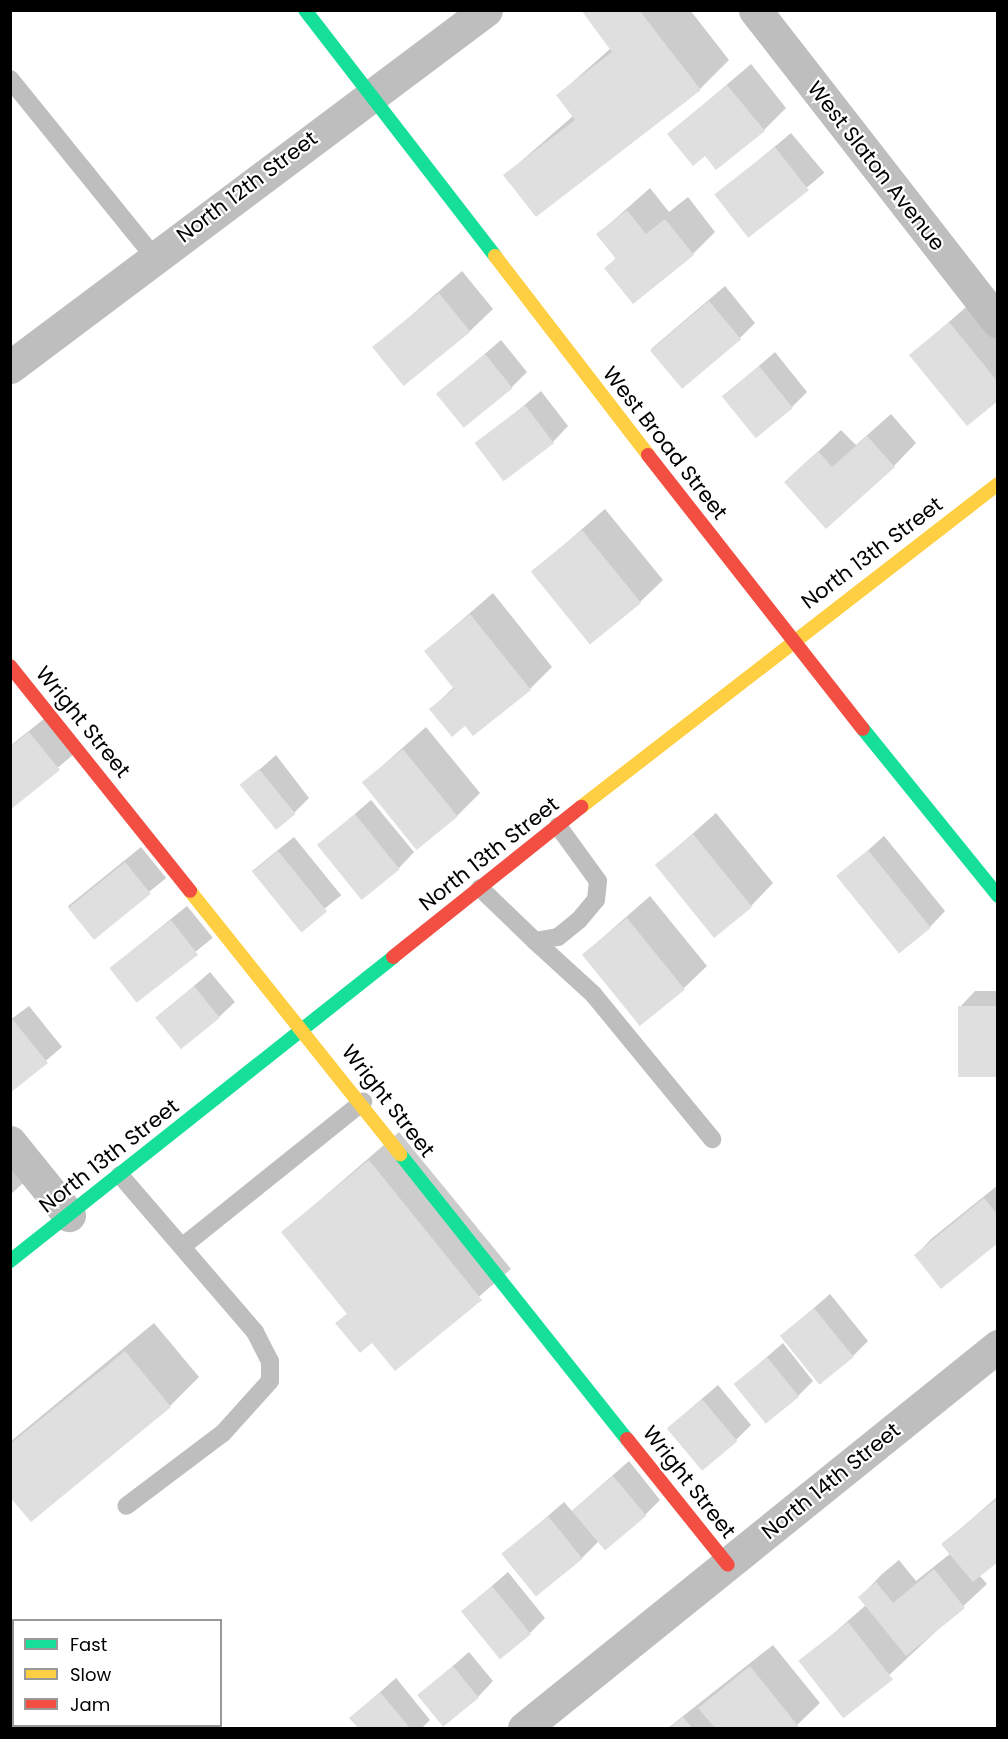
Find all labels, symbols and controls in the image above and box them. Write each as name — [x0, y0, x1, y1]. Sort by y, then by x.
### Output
street label: West Slaton Avenue — [802, 76, 950, 256]
street label: North 12th Street — [172, 126, 322, 248]
street label: West Broad Street — [597, 361, 733, 525]
street label: North 13th Street — [797, 492, 947, 614]
street label: Wright Street — [30, 661, 136, 783]
street label: North 13th Street — [414, 792, 564, 916]
street label: Wright Street — [336, 1040, 440, 1162]
street label: North 13th Street — [34, 1094, 184, 1218]
street label: North 14th Street — [757, 1417, 905, 1545]
street label: Wright Street — [637, 1421, 741, 1543]
legend — [12, 1619, 222, 1727]
text: Fast — [70, 1632, 107, 1657]
text: Slow — [70, 1662, 111, 1687]
text: Jam — [70, 1692, 110, 1717]

